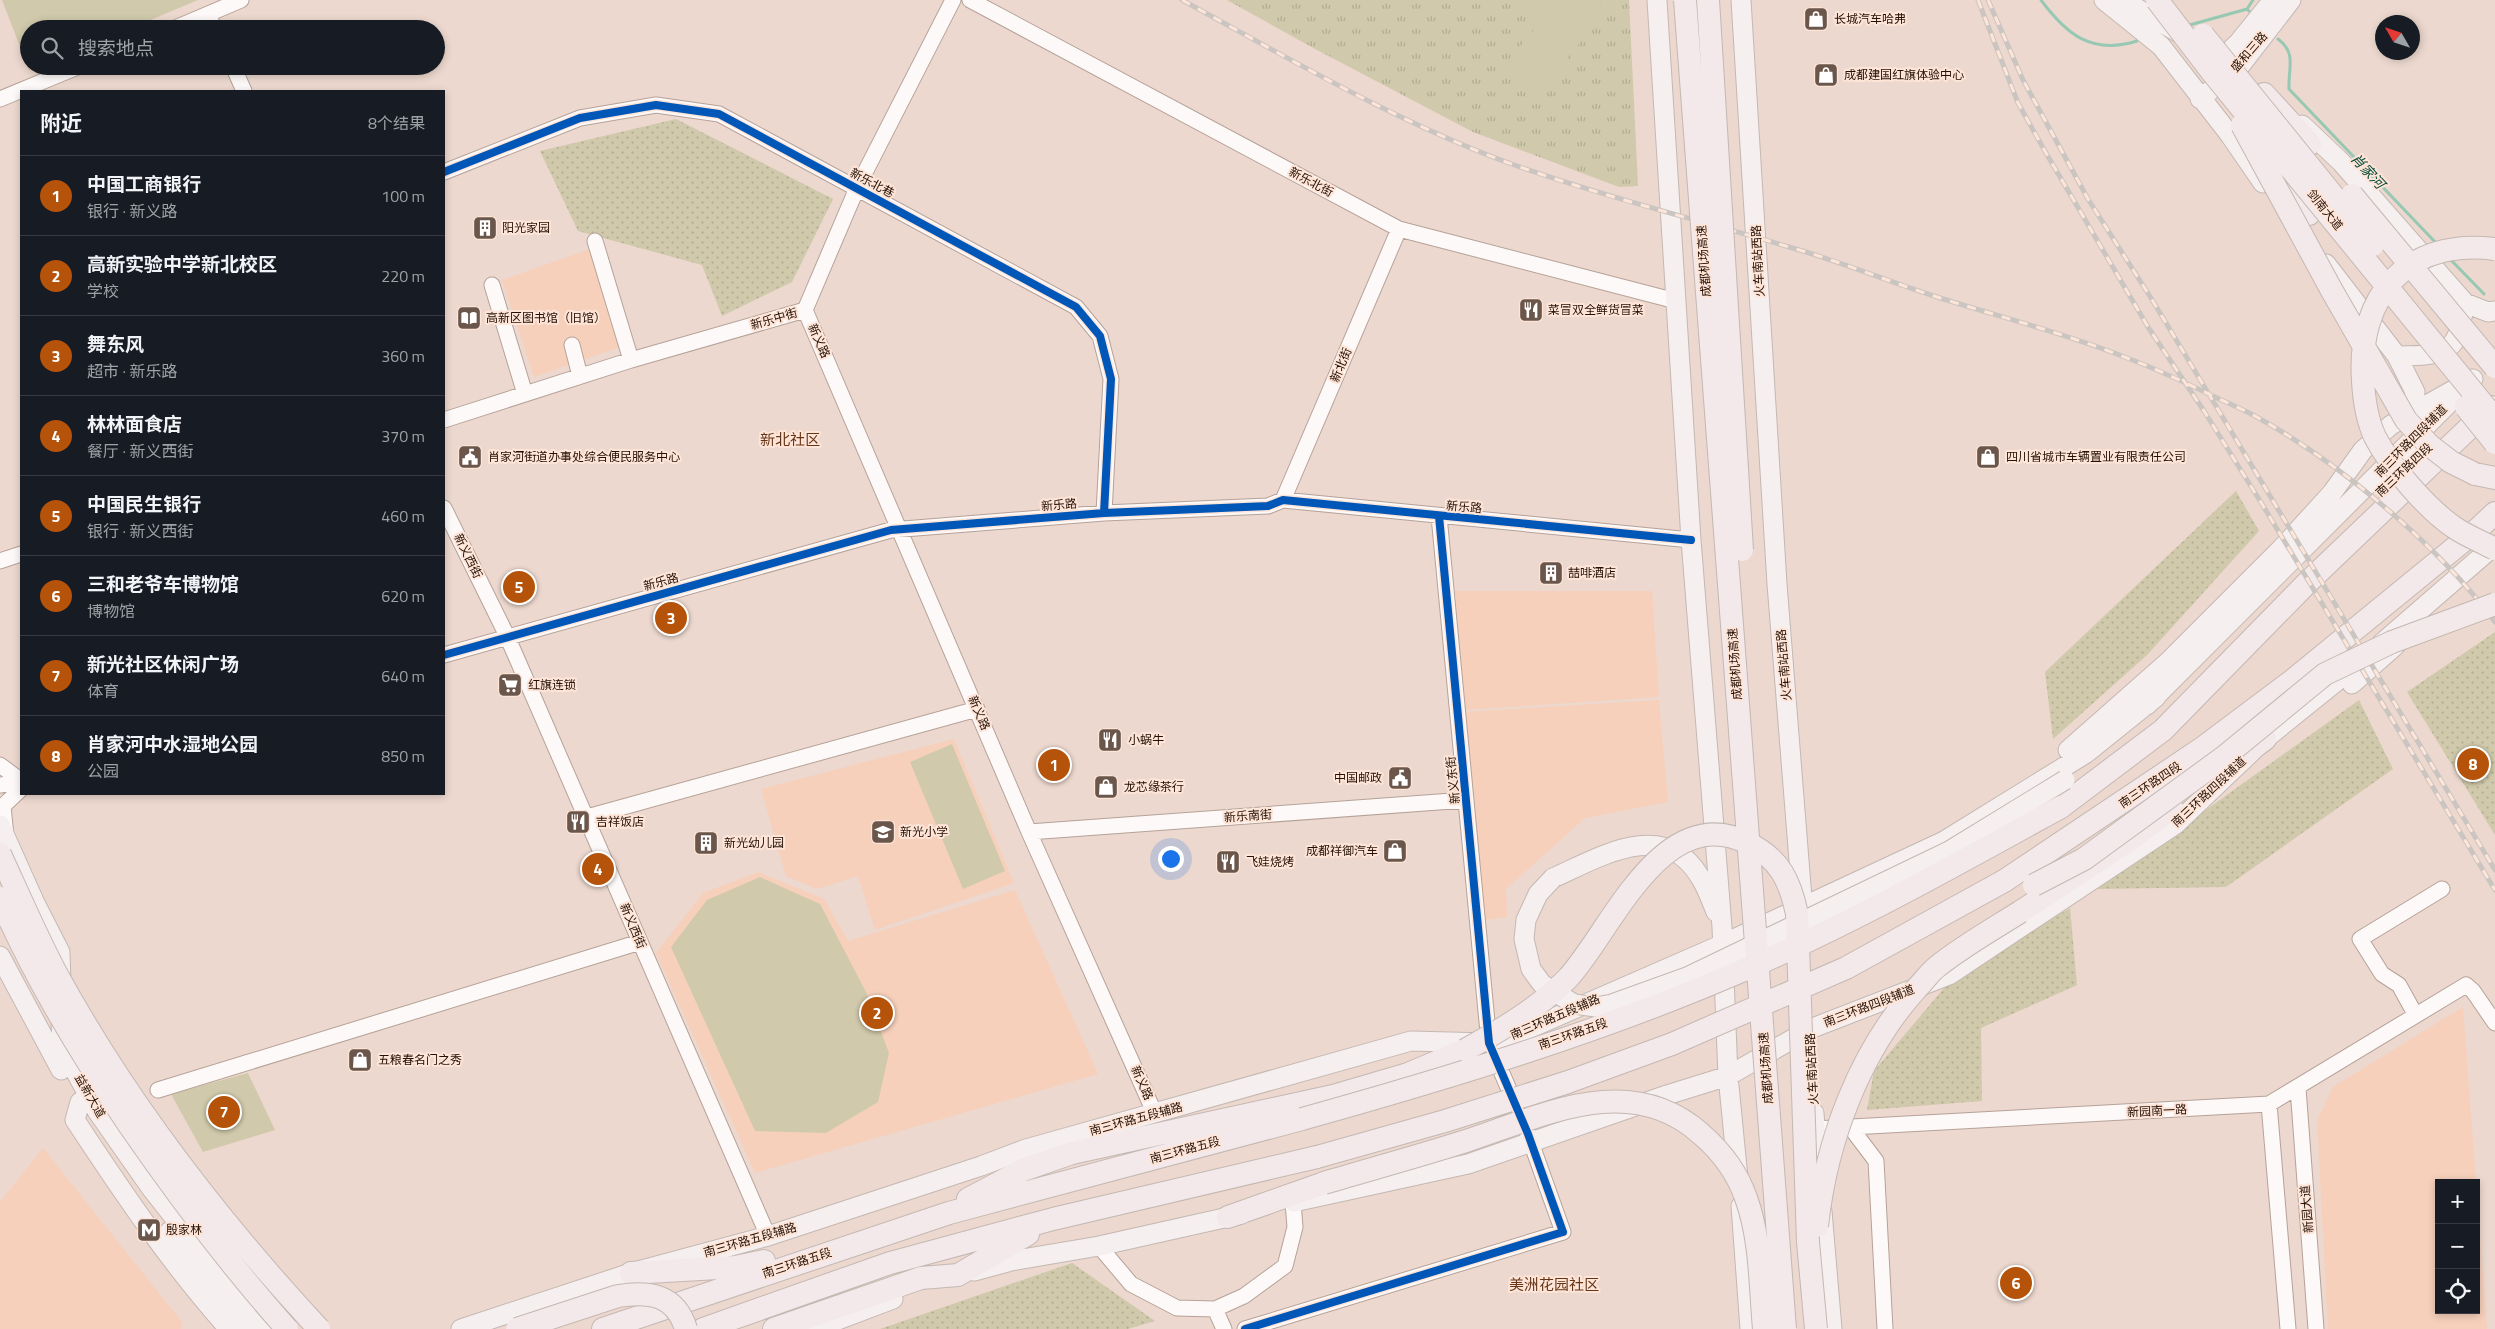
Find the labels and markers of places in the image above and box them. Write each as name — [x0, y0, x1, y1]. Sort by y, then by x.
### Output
shop icon: 长城汽车哈弗 — [1803, 6, 1829, 32]
place label: 长城汽车哈弗 — [1834, 9, 1906, 28]
shop icon: 成都建国红旗体验中心 — [1813, 62, 1839, 88]
place label: 成都建国红旗体验中心 — [1844, 65, 1964, 84]
building icon: 阳光家园 — [472, 215, 498, 241]
place label: 阳光家园 — [502, 218, 550, 237]
restaurant icon: 菜冒双全鲜货冒菜 — [1518, 297, 1544, 323]
place label: 菜冒双全鲜货冒菜 — [1548, 300, 1644, 319]
library icon: 高新区图书馆（旧馆） — [456, 305, 482, 331]
place label: 高新区图书馆（旧馆） — [486, 308, 606, 327]
public building icon: 肖家河街道办事处综合便民服务中心 — [457, 444, 483, 470]
shop icon: 四川省城市车辆置业有限责任公司 — [1975, 444, 2001, 470]
place label: 肖家河街道办事处综合便民服务中心 — [488, 447, 680, 466]
place label: 四川省城市车辆置业有限责任公司 — [2006, 447, 2186, 466]
building icon: 喆啡酒店 — [1538, 560, 1564, 586]
place label: 喆啡酒店 — [1568, 563, 1616, 582]
pin: 5 — [503, 568, 535, 606]
pin: 3 — [655, 599, 687, 637]
supermarket icon: 红旗连锁 — [497, 672, 523, 698]
place label: 红旗连锁 — [528, 675, 576, 694]
restaurant icon: 小蜗牛 — [1097, 727, 1123, 753]
place label: 小蜗牛 — [1128, 730, 1164, 749]
pin: 8 — [2457, 745, 2489, 783]
pin: 1 — [1038, 746, 1070, 784]
public building icon: 中国邮政 — [1387, 765, 1413, 791]
place label: 中国邮政 — [1334, 768, 1382, 787]
shop icon: 龙芯缘茶行 — [1093, 774, 1119, 800]
place label: 龙芯缘茶行 — [1124, 777, 1184, 796]
restaurant icon: 吉祥饭店 — [565, 809, 591, 835]
place label: 吉祥饭店 — [596, 812, 644, 831]
school or university icon: 新光小学 — [870, 819, 896, 845]
place label: 新光小学 — [900, 822, 948, 841]
building icon: 新光幼儿园 — [693, 830, 719, 856]
place label: 新光幼儿园 — [724, 833, 784, 852]
shop icon: 成都祥御汽车 — [1382, 838, 1408, 864]
place label: 成都祥御汽车 — [1306, 841, 1378, 860]
restaurant icon: 飞娃烧烤 — [1215, 849, 1241, 875]
pin: 4 — [582, 850, 614, 888]
place label: 飞娃烧烤 — [1246, 852, 1294, 871]
pin: 2 — [861, 994, 893, 1032]
shop icon: 五粮春名门之秀 — [347, 1047, 373, 1073]
place label: 五粮春名门之秀 — [378, 1050, 462, 1069]
pin: 7 — [208, 1093, 240, 1131]
metro station icon: 殷家林 — [136, 1217, 162, 1243]
place label: 殷家林 — [166, 1220, 202, 1239]
pin: 6 — [2000, 1264, 2032, 1302]

